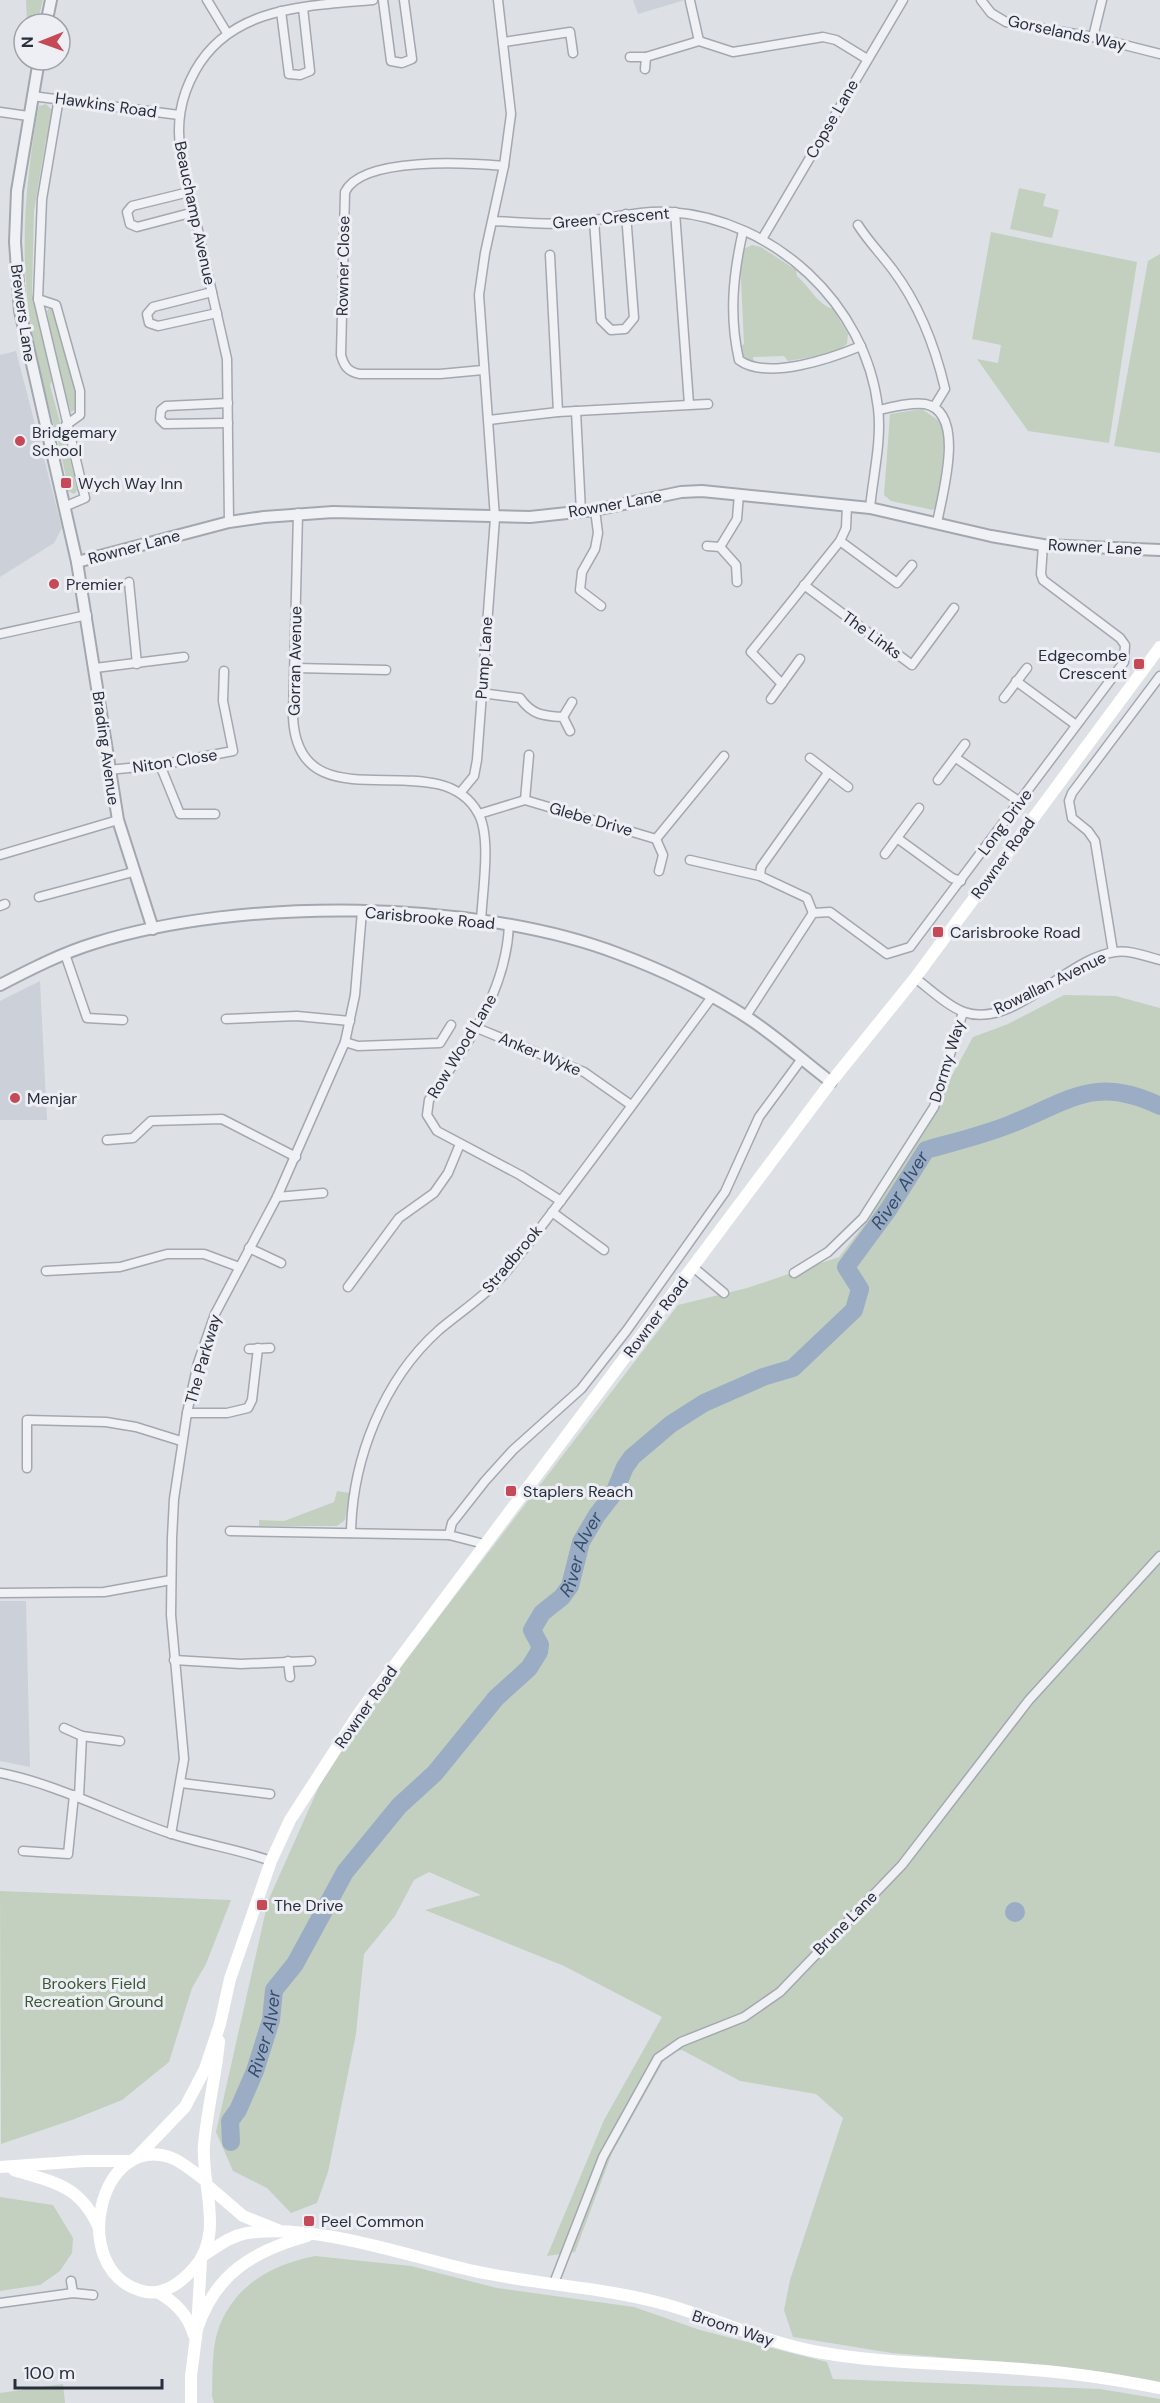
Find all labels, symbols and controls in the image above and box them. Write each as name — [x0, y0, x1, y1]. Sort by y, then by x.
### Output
street label: Gorselands Way — [1006, 10, 1128, 56]
north arrow — [12, 12, 72, 72]
text: N — [17, 36, 38, 48]
street label: Copse Lane — [801, 76, 863, 162]
street label: Hawkins Road — [54, 87, 158, 123]
street label: Beauchamp Avenue — [169, 139, 221, 287]
street label: Green Crescent — [552, 202, 670, 234]
street label: Rowner Close — [332, 216, 354, 316]
street label: Brewers Lane — [6, 263, 40, 363]
place label: Bridgemary School — [32, 422, 117, 461]
marker: Bridgemary School — [13, 434, 27, 448]
place label: Wych Way Inn — [78, 473, 183, 494]
marker: Wych Way Inn — [59, 476, 73, 490]
street label: Rowner Lane — [567, 485, 663, 523]
street label: Rowner Lane — [86, 525, 182, 569]
street label: Rowner Lane — [1047, 534, 1143, 560]
place label: Premier — [66, 574, 123, 595]
marker: Premier — [47, 577, 61, 591]
street label: Gorran Avenue — [284, 606, 306, 716]
street label: The Links — [838, 606, 906, 664]
street label: Pump Lane — [471, 616, 497, 700]
place label: Edgecombe Crescent — [1038, 645, 1127, 684]
marker: Edgecombe Crescent — [1132, 657, 1146, 671]
street label: Brading Avenue — [88, 690, 124, 806]
street label: Niton Close — [131, 744, 219, 778]
street label: Long Drive — [973, 785, 1037, 859]
street label: Glebe Drive — [547, 797, 635, 841]
street label: Rowner Road — [966, 813, 1040, 903]
street label: Carisbrooke Road — [364, 902, 496, 934]
place label: Carisbrooke Road — [950, 922, 1081, 943]
marker: Carisbrooke Road — [931, 925, 945, 939]
street label: Rowallan Avenue — [990, 947, 1110, 1019]
street label: Row Wood Lane — [423, 990, 501, 1102]
street label: Dormy Way — [924, 1017, 970, 1105]
street label: Anker Wyke — [496, 1027, 584, 1081]
place label: Menjar — [27, 1088, 77, 1109]
marker: Menjar — [8, 1091, 22, 1105]
water label: River Alver — [866, 1146, 935, 1234]
street label: Stradbrook — [477, 1221, 547, 1297]
street label: Rowner Road — [619, 1272, 693, 1362]
street label: The Parkway — [180, 1312, 226, 1406]
place label: Staplers Reach — [523, 1481, 633, 1502]
marker: Staplers Reach — [504, 1484, 518, 1498]
water label: River Alver — [554, 1506, 609, 1602]
street label: Rowner Road — [330, 1662, 402, 1752]
street label: Brune Lane — [808, 1886, 882, 1960]
place label: The Drive — [274, 1895, 343, 1916]
marker: The Drive — [255, 1898, 269, 1912]
park label: Brookers Field Recreation Ground — [24, 1973, 164, 2012]
water label: River Alver — [242, 1988, 286, 2081]
place label: Peel Common — [321, 2211, 424, 2232]
marker: Peel Common — [302, 2214, 316, 2228]
street label: Broom Way — [689, 2305, 777, 2351]
scale bar — [15, 2352, 162, 2390]
text: 100 m — [24, 2361, 75, 2385]

